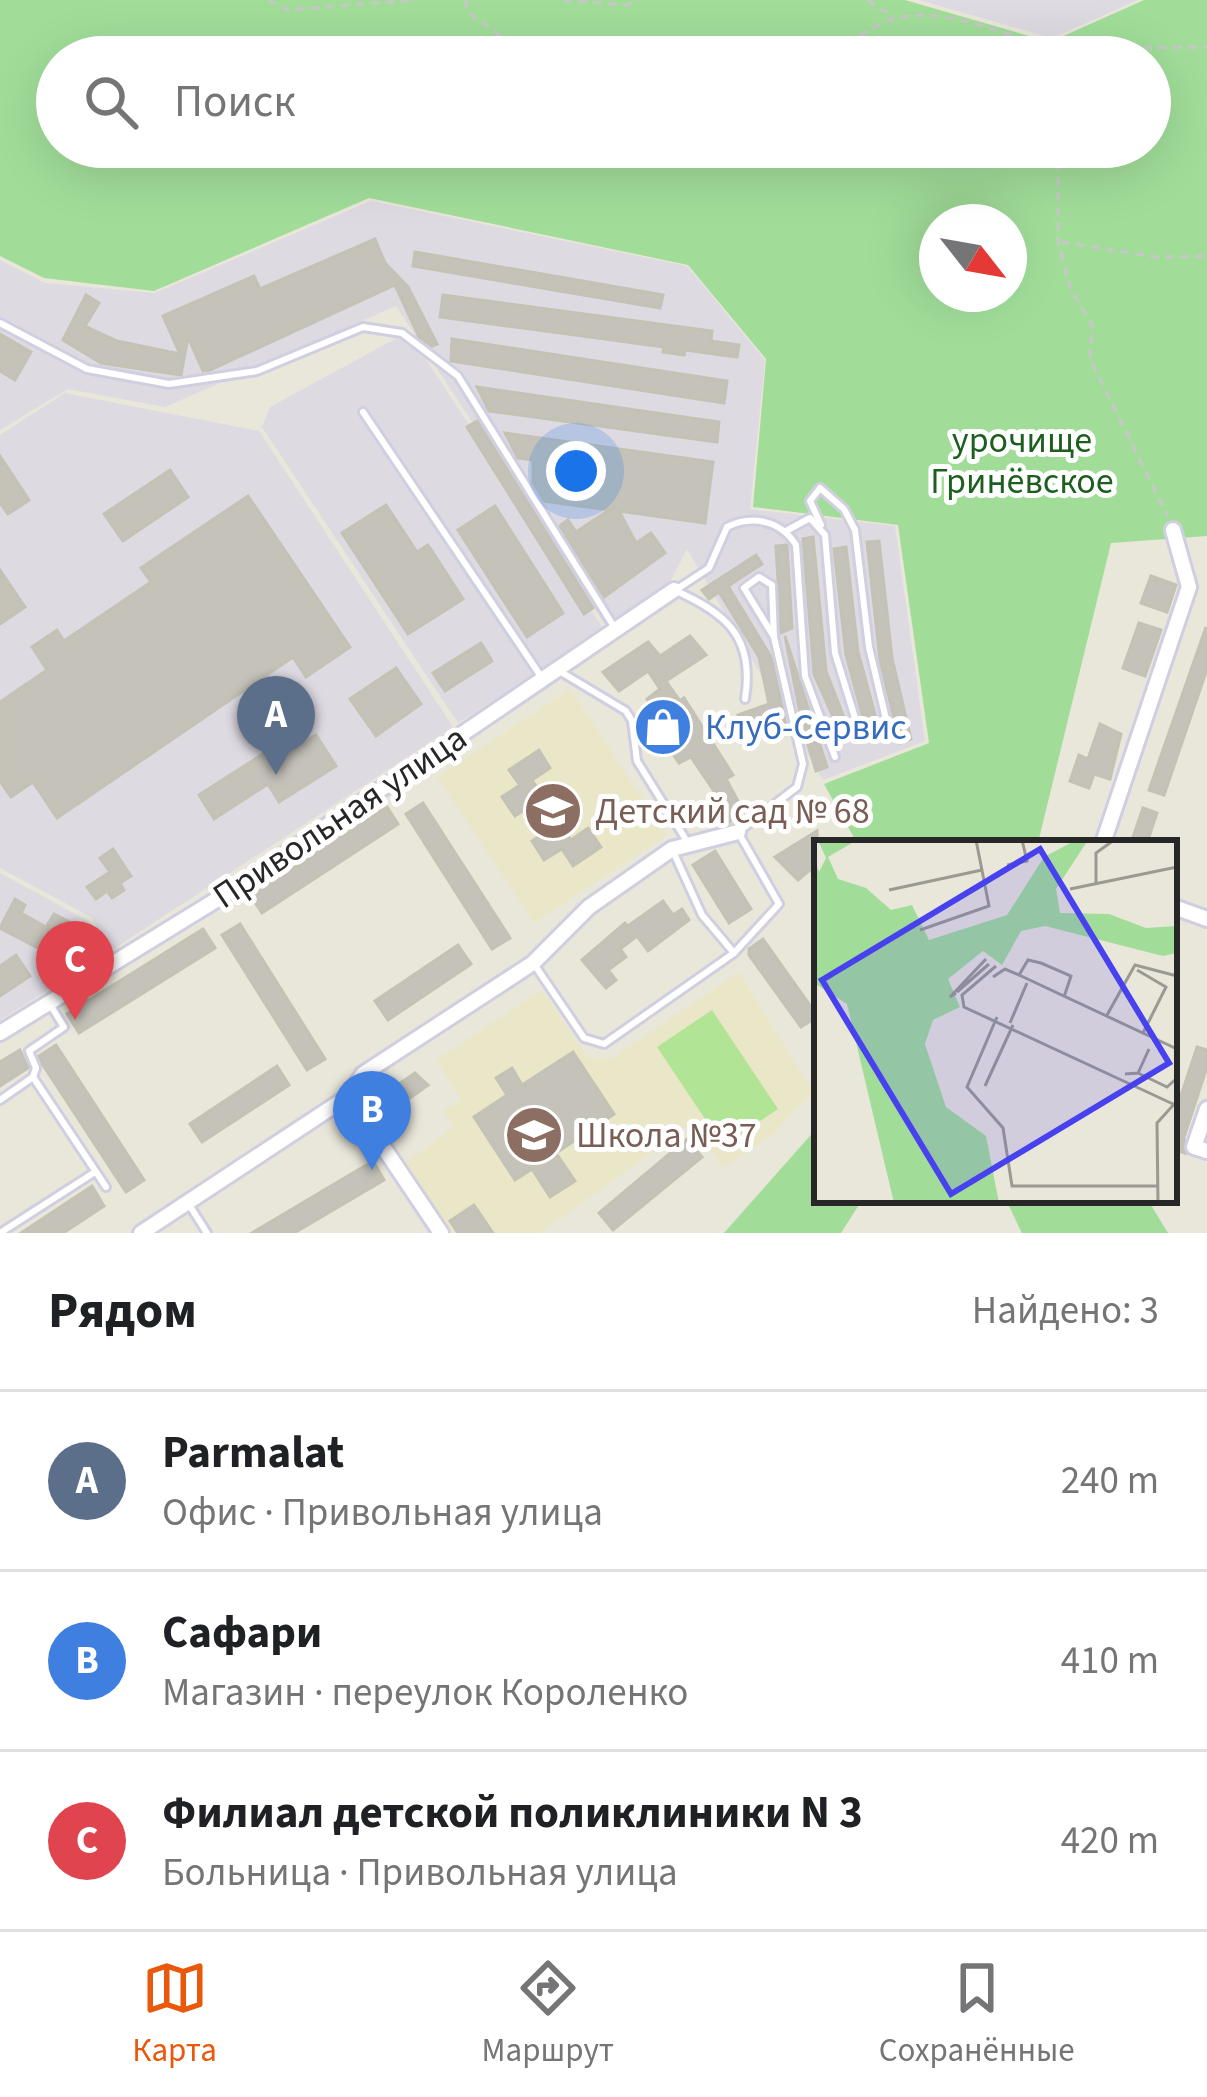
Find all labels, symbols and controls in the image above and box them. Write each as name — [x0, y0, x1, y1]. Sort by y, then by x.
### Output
search box — [36, 36, 1171, 168]
icon: search — [78, 69, 144, 135]
text: Поиск — [174, 70, 296, 134]
north arrow — [919, 204, 1027, 312]
park label: урочище Гринёвское — [930, 415, 1114, 507]
your location — [546, 441, 606, 501]
pin: A — [237, 676, 315, 775]
shop icon: Клуб-Сервис — [632, 696, 694, 758]
place label: Клуб-Сервис — [705, 702, 907, 753]
street label: Привольная улица — [203, 713, 477, 921]
school or university icon: Детский сад № 68 — [522, 780, 584, 842]
place label: Детский сад № 68 — [595, 786, 870, 837]
inset map — [814, 840, 1177, 1203]
pin: C — [36, 921, 114, 1020]
pin: B — [333, 1071, 411, 1170]
school or university icon: Школа №37 — [503, 1104, 565, 1166]
place label: Школа №37 — [576, 1110, 757, 1161]
text: Рядом — [48, 1275, 197, 1347]
text: Найдено: 3 — [972, 1283, 1159, 1339]
text: Parmalat — [162, 1421, 344, 1485]
text: A — [76, 1453, 98, 1509]
text: 240 m — [1061, 1453, 1159, 1509]
text: Офис · Привольная улица — [162, 1485, 603, 1541]
text: Сафари — [162, 1601, 322, 1665]
text: B — [75, 1633, 99, 1689]
text: 410 m — [1061, 1633, 1159, 1689]
text: Магазин · переулок Короленко — [162, 1665, 688, 1721]
text: Филиал детской поликлиники N 3 — [162, 1781, 863, 1845]
text: C — [76, 1813, 98, 1869]
text: 420 m — [1061, 1813, 1159, 1869]
text: Больница · Привольная улица — [162, 1845, 678, 1901]
tab: Карта — [132, 1955, 217, 2074]
tab: Маршрут — [482, 1955, 614, 2074]
tab: Сохранённые — [879, 1955, 1075, 2074]

